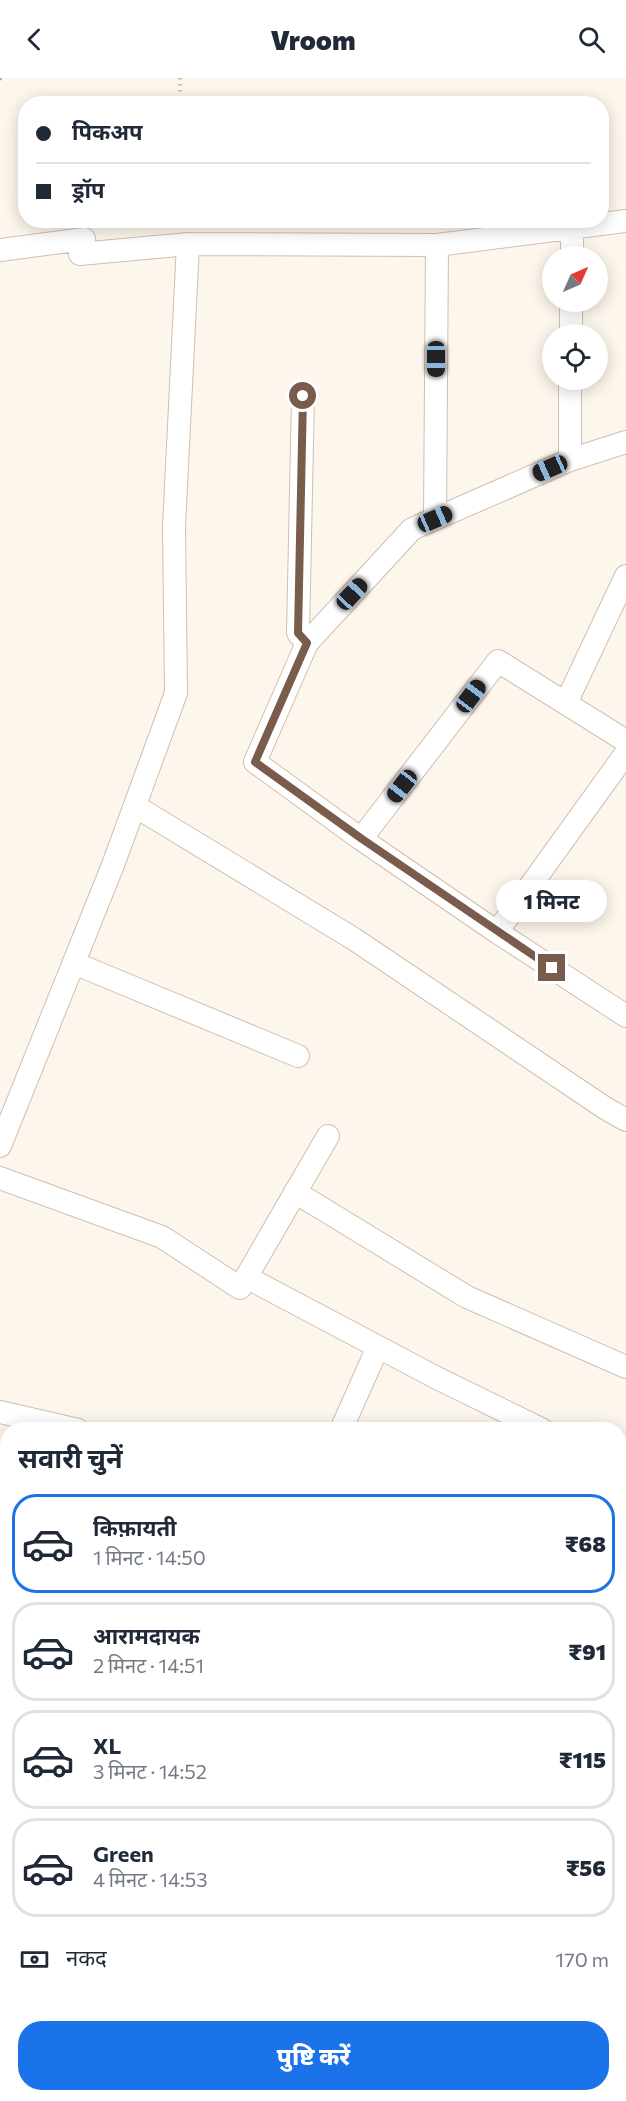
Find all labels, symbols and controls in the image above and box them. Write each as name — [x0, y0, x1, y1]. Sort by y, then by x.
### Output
icon: back — [18, 23, 51, 56]
text: Vroom — [270, 23, 356, 56]
icon: search — [575, 23, 608, 56]
text: पिकअप — [72, 118, 143, 145]
text: ड्रॉप — [72, 176, 105, 203]
north arrow — [542, 246, 608, 312]
map controls — [542, 246, 608, 390]
button: locate — [542, 324, 608, 390]
car — [427, 341, 445, 377]
route start — [289, 382, 316, 409]
car — [530, 452, 570, 484]
car — [415, 503, 455, 535]
car — [333, 575, 371, 613]
car — [453, 676, 489, 716]
car — [384, 766, 420, 806]
callout: 1 मिनट — [496, 881, 608, 923]
text: 1 मिनट — [523, 889, 580, 913]
route end — [538, 954, 565, 981]
text: सवारी चुनें — [18, 1441, 123, 1474]
text: किफ़ायती — [93, 1514, 177, 1541]
icon: car — [21, 1517, 75, 1571]
text: ₹68 — [565, 1530, 606, 1557]
text: 1 मिनट · 14:50 — [93, 1545, 206, 1569]
text: आरामदायक — [93, 1622, 200, 1649]
icon: car — [21, 1625, 75, 1679]
text: ₹91 — [568, 1638, 606, 1665]
text: 2 मिनट · 14:51 — [93, 1653, 204, 1677]
text: XL — [93, 1732, 121, 1759]
icon: car — [21, 1733, 75, 1787]
text: ₹115 — [559, 1746, 606, 1773]
text: 3 मिनट · 14:52 — [93, 1759, 207, 1783]
text: Green — [93, 1840, 154, 1867]
icon: car — [21, 1841, 75, 1895]
text: ₹56 — [566, 1854, 606, 1881]
text: 4 मिनट · 14:53 — [93, 1867, 208, 1891]
icon: cash — [18, 1943, 51, 1976]
text: नकद — [66, 1944, 107, 1971]
text: 170 m — [556, 1947, 609, 1971]
button: पुष्टि करें — [18, 2021, 609, 2090]

